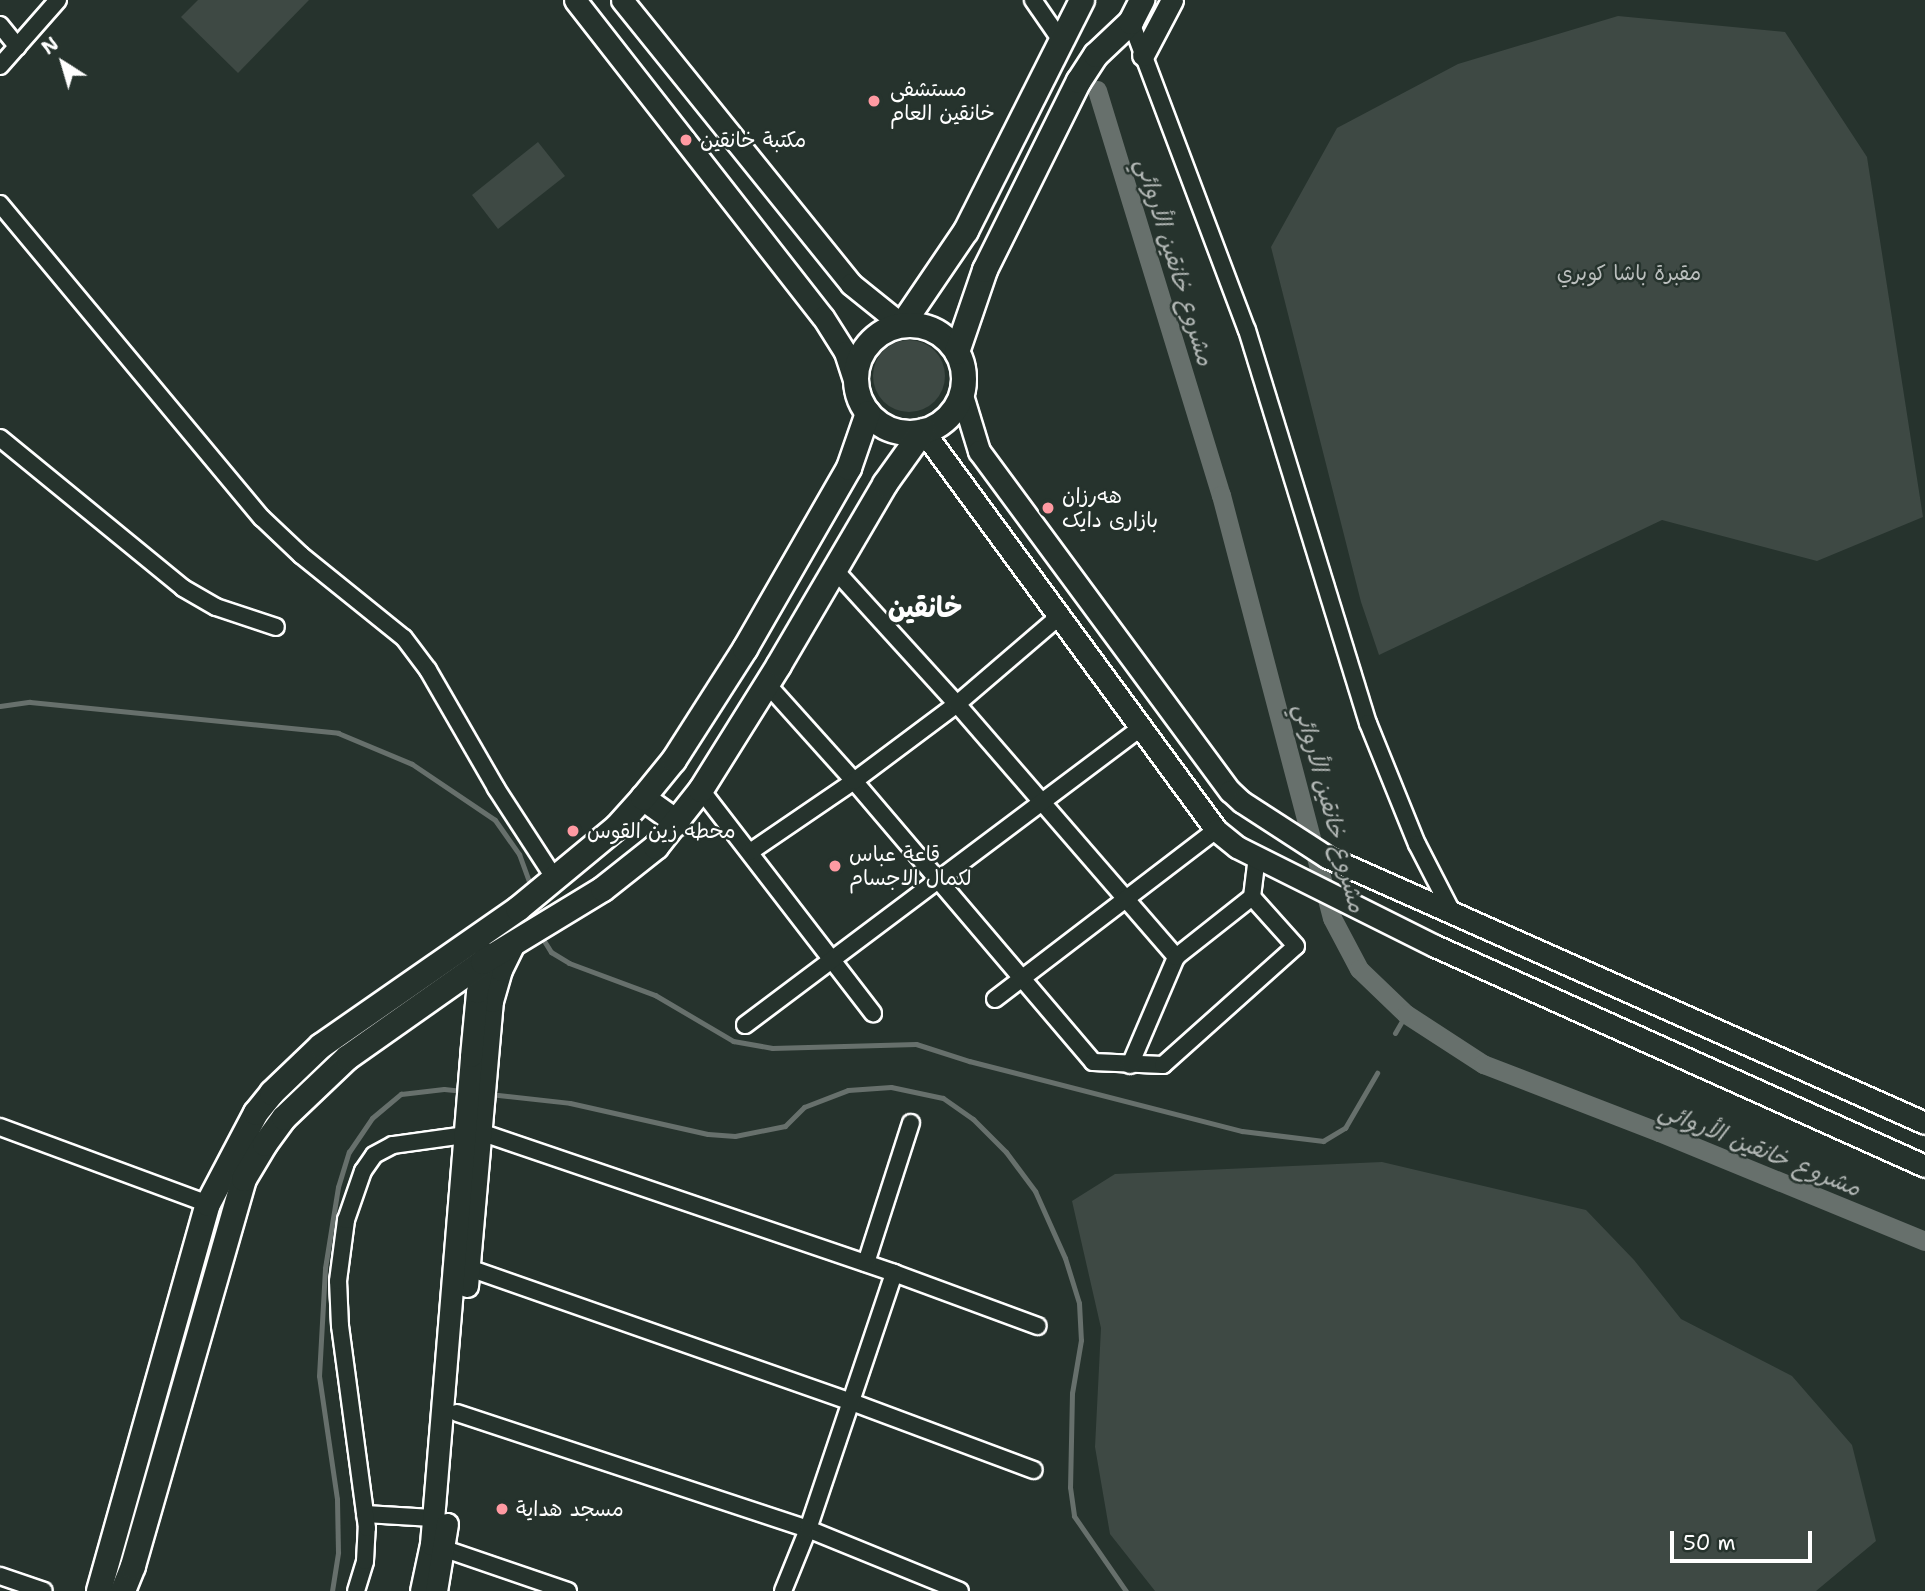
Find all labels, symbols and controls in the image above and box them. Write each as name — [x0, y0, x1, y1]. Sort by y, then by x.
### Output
north arrow — [28, 28, 98, 98]
text: N — [37, 31, 64, 60]
place label: مستشفى خانقين العام — [890, 76, 995, 126]
marker: مستشفى خانقين العام — [864, 91, 884, 111]
place label: مكتبة خانقين — [700, 127, 806, 153]
marker: مكتبة خانقين — [678, 132, 694, 148]
water label: مشروع خانقين الأروائي — [1130, 155, 1220, 369]
park label: مقبرة باشا كوبري — [1557, 260, 1701, 286]
place label: هەرزان بازاری دایک — [1062, 483, 1158, 533]
marker: هەرزان بازاری دایک — [1040, 500, 1056, 516]
district label: خانقين — [888, 590, 962, 624]
water label: مشروع خانقين الأروائي — [1289, 701, 1371, 915]
place label: محطه زين القوس — [587, 818, 736, 844]
marker: محطه زين القوس — [565, 823, 581, 839]
place label: قاعة عباس لكمال الاجسام — [849, 841, 972, 891]
marker: قاعة عباس لكمال الاجسام — [827, 858, 843, 874]
water label: مشروع خانقين الأروائي — [1655, 1096, 1865, 1202]
place label: مسجد هداية — [516, 1496, 624, 1522]
marker: مسجد هداية — [494, 1501, 510, 1517]
scale bar — [1673, 1518, 1815, 1562]
text: 50 m — [1683, 1529, 1736, 1557]

